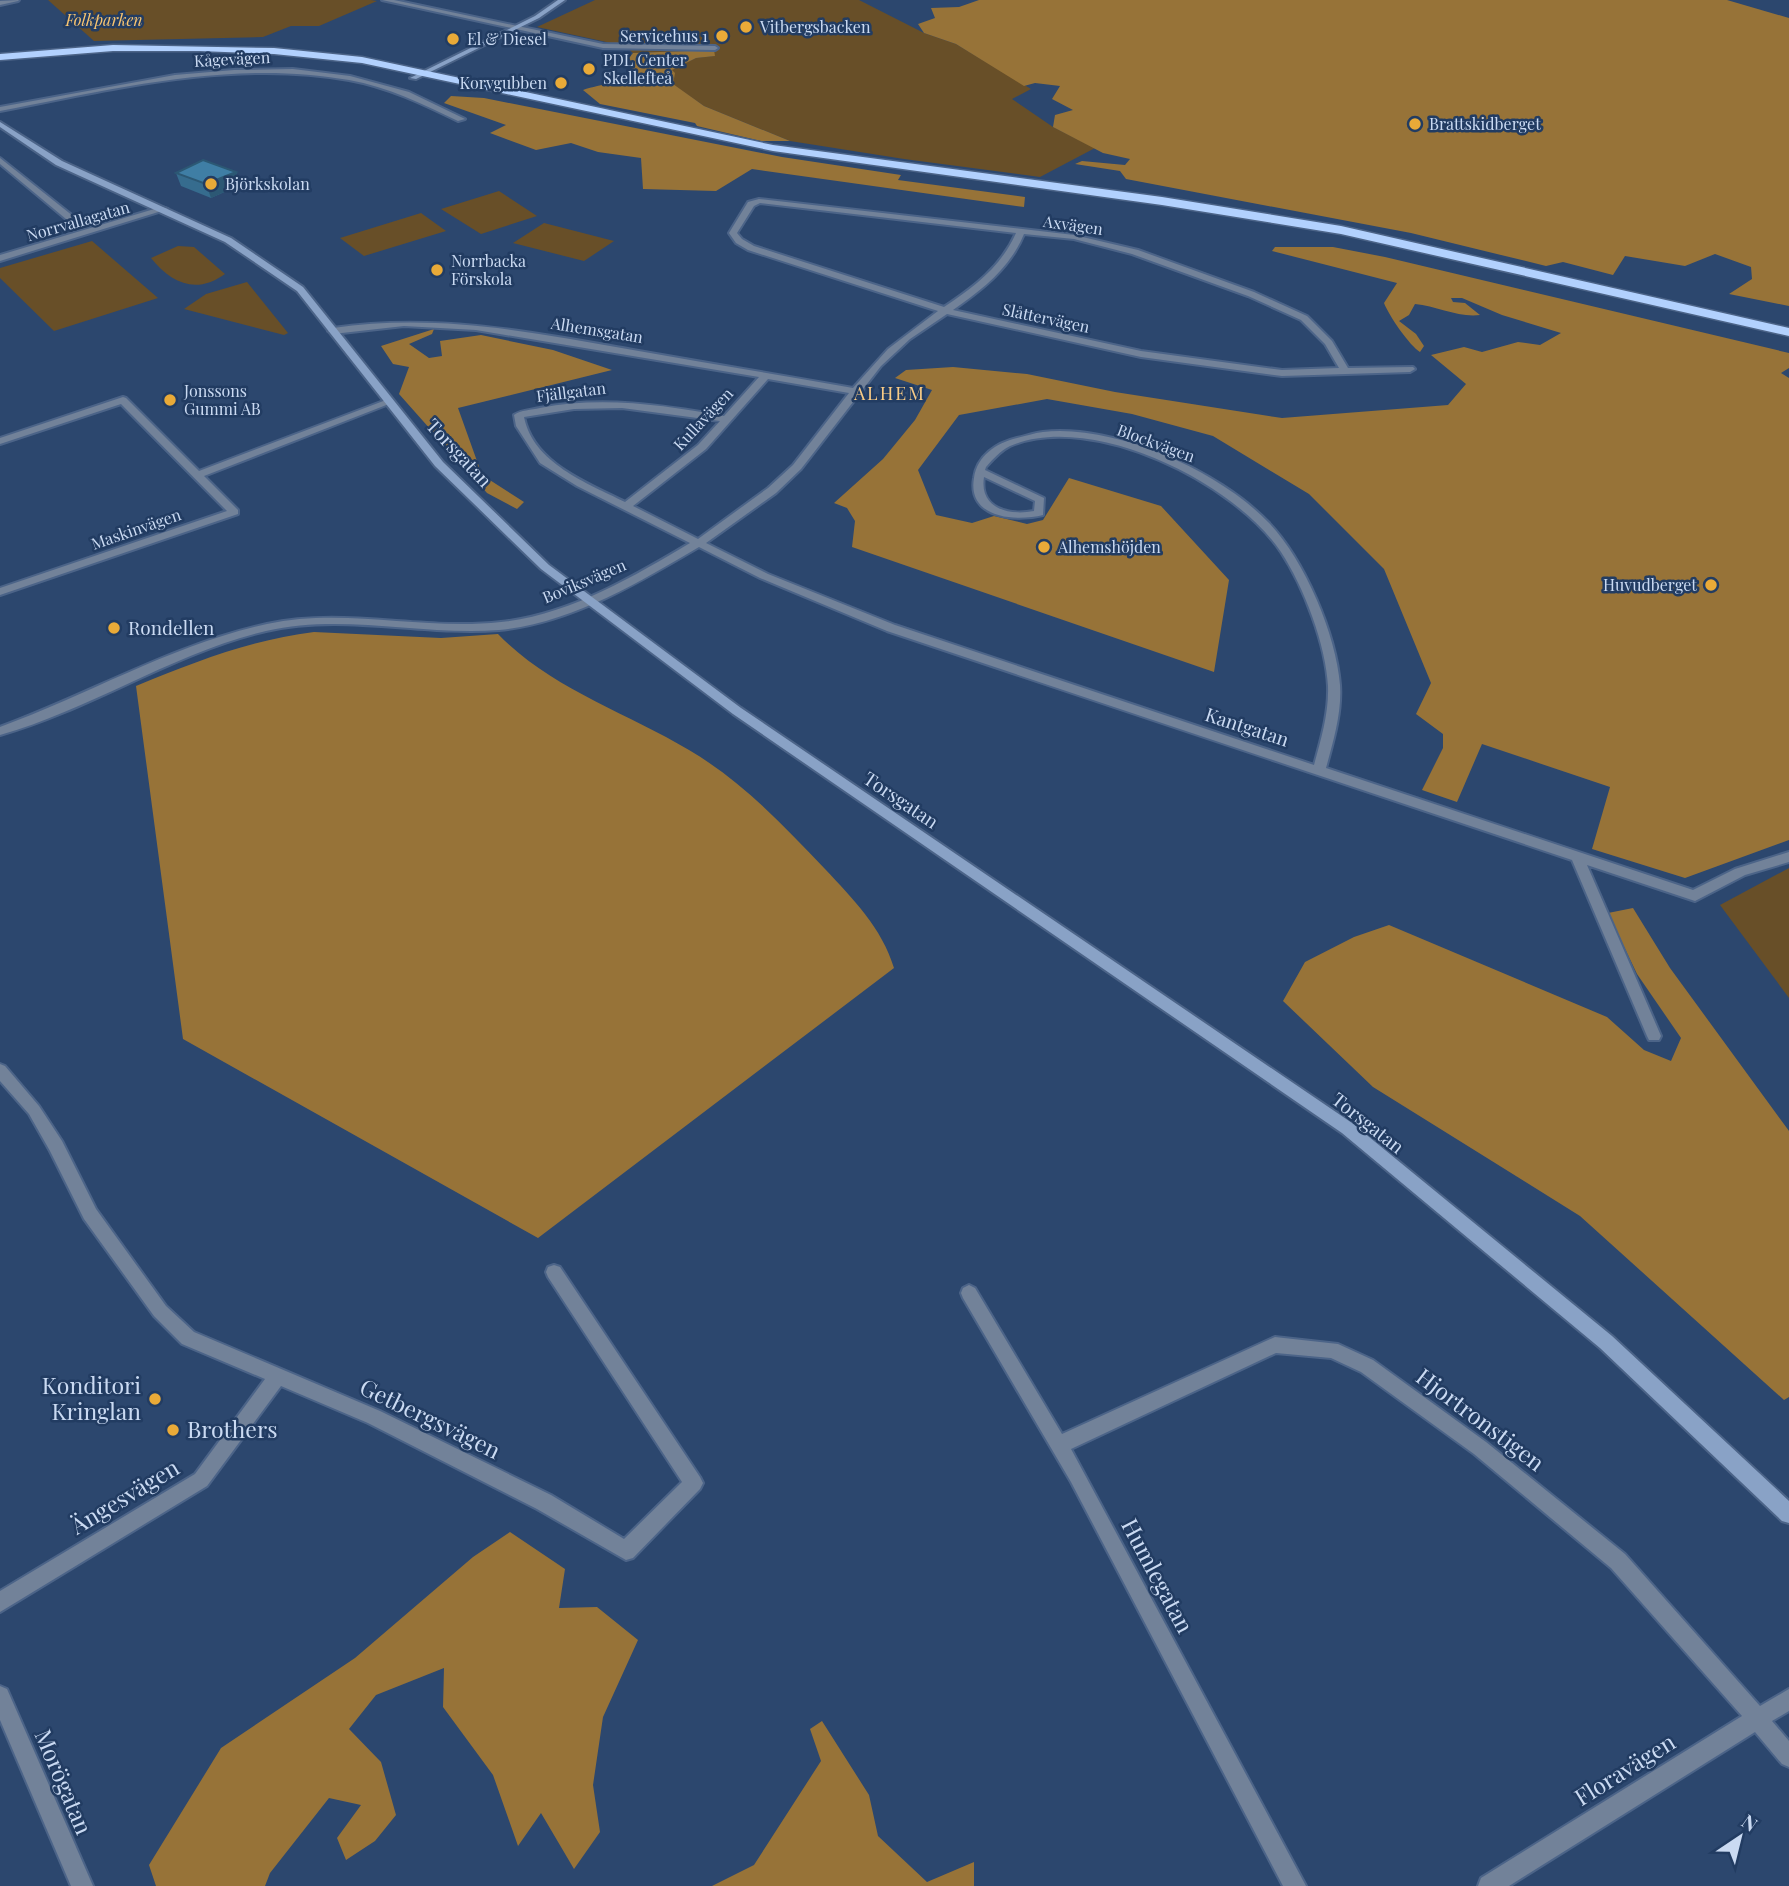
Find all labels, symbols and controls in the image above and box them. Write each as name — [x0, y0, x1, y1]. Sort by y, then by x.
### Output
park label: Folkparken — [64, 9, 143, 30]
place label: Vitbergsbacken — [759, 16, 871, 37]
marker: Vitbergsbacken — [738, 19, 754, 35]
place label: Servicehus 1 — [620, 25, 708, 46]
place label: El & Diesel — [467, 28, 547, 49]
marker: Servicehus 1 — [714, 28, 730, 44]
marker: El & Diesel — [445, 31, 461, 47]
street label: Kågevägen — [193, 46, 271, 71]
place label: PDL Center Skellefteå — [603, 49, 687, 88]
marker: PDL Center Skellefteå — [581, 61, 597, 77]
place label: Korvgubben — [460, 72, 547, 93]
marker: Korvgubben — [553, 75, 569, 91]
place label: Brattskidberget — [1429, 113, 1541, 134]
marker: Brattskidberget — [1407, 116, 1423, 132]
place label: Björkskolan — [225, 173, 310, 194]
marker: Björkskolan — [203, 176, 219, 192]
street label: Norrvallagatan — [24, 196, 132, 245]
street label: Axvägen — [1041, 210, 1105, 239]
place label: Norrbacka Förskola — [451, 250, 526, 289]
marker: Norrbacka Förskola — [429, 262, 445, 278]
street label: Slåttervägen — [1001, 298, 1092, 337]
street label: Alhemsgatan — [549, 312, 645, 347]
street label: Fjällgatan — [535, 377, 607, 406]
place label: Jonssons Gummi AB — [183, 380, 261, 419]
district label: ALHEM — [853, 381, 926, 405]
street label: Kullavägen — [668, 382, 737, 455]
marker: Jonssons Gummi AB — [162, 392, 178, 408]
street label: Torsgatan — [421, 412, 499, 493]
street label: Blockvägen — [1114, 419, 1198, 466]
street label: Maskinvägen — [88, 503, 184, 554]
place label: Alhemshöjden — [1057, 536, 1161, 557]
marker: Alhemshöjden — [1036, 539, 1052, 555]
street label: Boviksvägen — [539, 553, 629, 608]
place label: Huvudberget — [1603, 574, 1697, 595]
marker: Huvudberget — [1703, 577, 1719, 593]
place label: Rondellen — [128, 614, 215, 640]
marker: Rondellen — [106, 620, 122, 636]
street label: Kantgatan — [1202, 700, 1293, 752]
street label: Torsgatan — [859, 765, 945, 834]
street label: Torsgatan — [1327, 1086, 1411, 1159]
street label: Hjortronstigen — [1410, 1360, 1552, 1477]
place label: Konditori Kringlan — [42, 1369, 141, 1426]
street label: Getbergsvägen — [355, 1370, 506, 1465]
marker: Konditori Kringlan — [147, 1391, 163, 1407]
place label: Brothers — [187, 1413, 277, 1444]
marker: Brothers — [165, 1422, 181, 1438]
street label: Ängesvägen — [63, 1451, 185, 1541]
street label: Humlegatan — [1115, 1513, 1202, 1638]
street label: Morögatan — [28, 1724, 100, 1839]
street label: Floravägen — [1568, 1725, 1681, 1812]
north arrow — [1705, 1802, 1775, 1872]
text: N — [1737, 1808, 1764, 1837]

